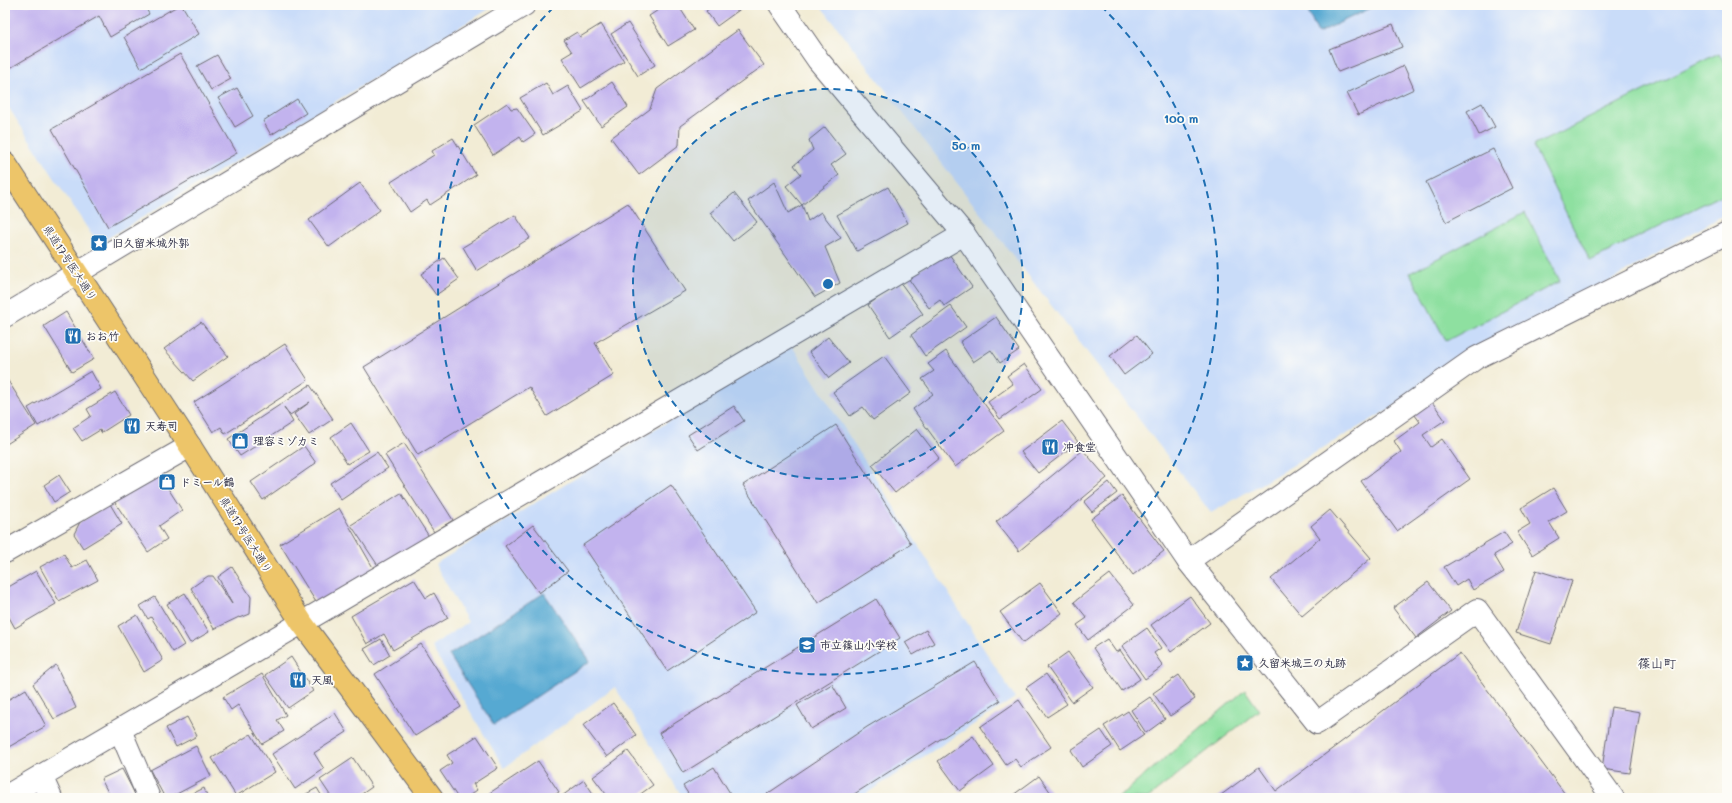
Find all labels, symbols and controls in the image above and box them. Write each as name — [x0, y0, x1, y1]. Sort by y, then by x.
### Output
text: 100 m — [1164, 110, 1198, 126]
text: 50 m — [952, 137, 980, 153]
street label: 県道17号医大通り — [40, 222, 101, 304]
place icon: 旧久留米城外郭 — [89, 233, 109, 253]
place label: 旧久留米城外郭 — [112, 235, 189, 250]
centre of rings — [821, 277, 835, 291]
restaurant icon: おお竹 — [63, 326, 83, 346]
place label: おお竹 — [86, 328, 119, 343]
restaurant icon: 天寿司 — [122, 416, 142, 436]
place label: 天寿司 — [145, 418, 178, 433]
shop icon: 理容ミゾカミ — [230, 431, 250, 451]
place label: 理容ミゾカミ — [253, 433, 319, 448]
restaurant icon: 冲食堂 — [1040, 437, 1060, 457]
place label: 冲食堂 — [1063, 439, 1096, 454]
shop icon: ドミール鶴 — [157, 472, 177, 492]
place label: ドミール鶴 — [180, 474, 235, 489]
street label: 県道17号医大通り — [217, 493, 276, 576]
school or university icon: 市立篠山小学校 — [797, 635, 817, 655]
place label: 市立篠山小学校 — [820, 637, 897, 652]
place icon: 久留米城三の丸跡 — [1235, 653, 1255, 673]
district label: 篠山町 — [1637, 654, 1677, 671]
place label: 久留米城三の丸跡 — [1258, 655, 1346, 670]
restaurant icon: 天風 — [288, 670, 308, 690]
place label: 天風 — [311, 672, 333, 687]

